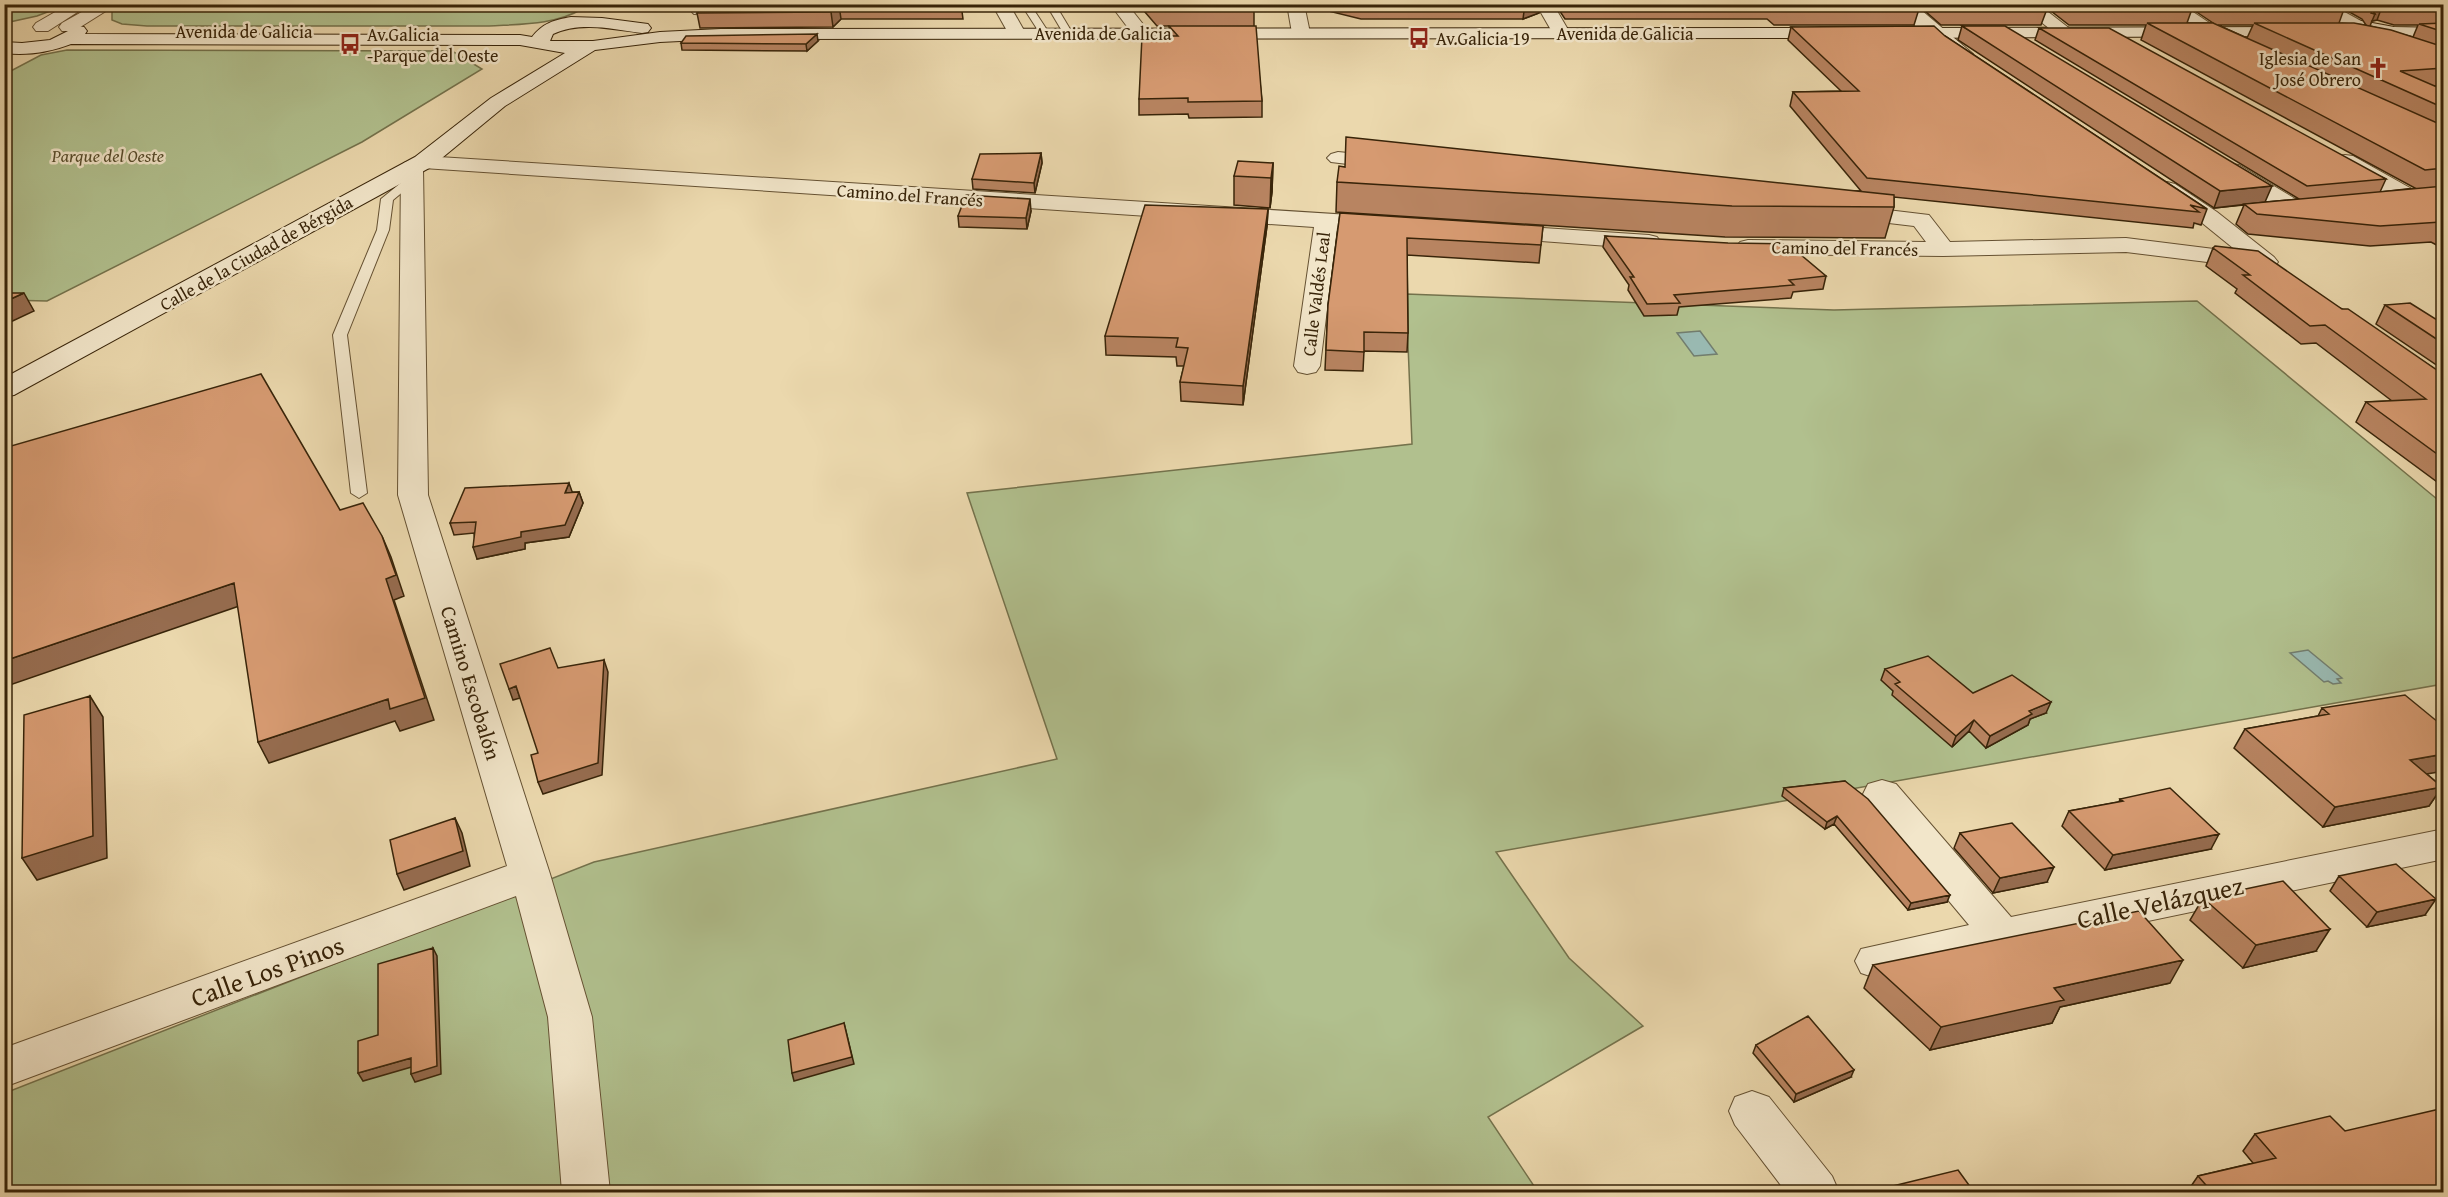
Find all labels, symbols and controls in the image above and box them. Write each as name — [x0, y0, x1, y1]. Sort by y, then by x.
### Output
street label: Avenida de Galicia — [175, 18, 313, 45]
street label: Avenida de Galicia — [1034, 20, 1172, 47]
street label: Avenida de Galicia — [1556, 20, 1694, 47]
place label: Av.Galicia -Parque del Oeste — [367, 21, 499, 69]
place label: Av.Galicia 19 — [1436, 25, 1530, 52]
bus stop icon: Av.Galicia 19 — [1407, 26, 1431, 50]
bus stop icon: Av.Galicia -Parque del Oeste — [338, 32, 362, 56]
place label: Iglesia de San José Obrero — [2259, 45, 2361, 93]
church icon: Iglesia de San José Obrero — [2366, 56, 2390, 80]
park label: Parque del Oeste — [51, 142, 164, 169]
street label: Camino del Francés — [836, 176, 984, 214]
street label: Calle de la Ciudad de Bérgida — [155, 188, 358, 317]
street label: Calle Valdés Leal — [1295, 230, 1337, 358]
street label: Camino del Francés — [1771, 233, 1919, 263]
street label: Camino Escobalón — [433, 602, 509, 764]
street label: Calle Velázquez — [2073, 865, 2247, 939]
street label: Calle Los Pinos — [185, 925, 349, 1017]

